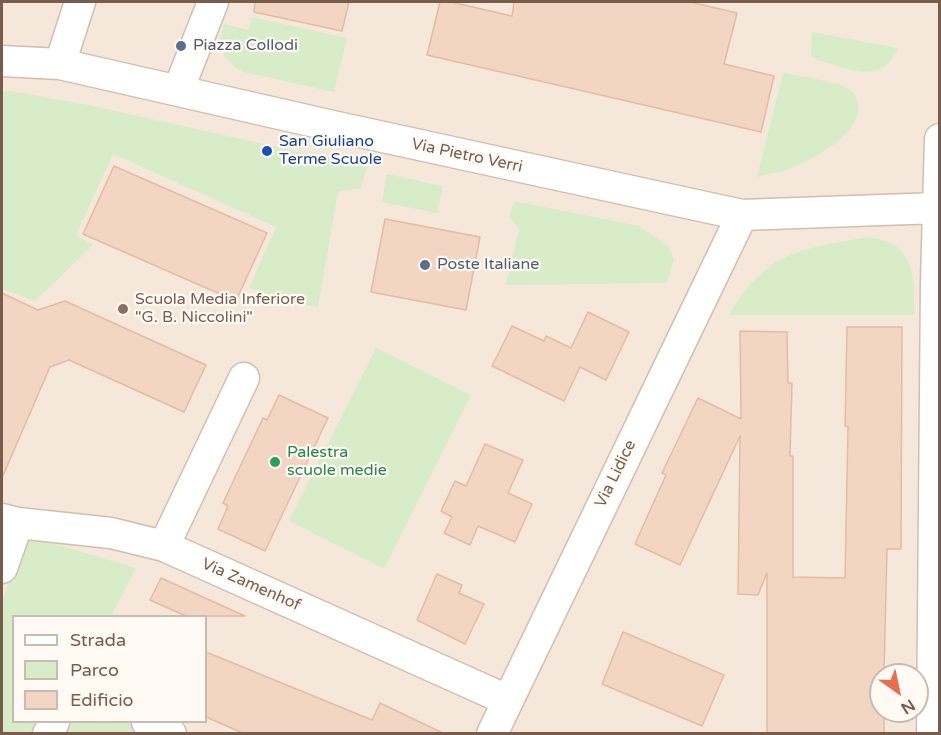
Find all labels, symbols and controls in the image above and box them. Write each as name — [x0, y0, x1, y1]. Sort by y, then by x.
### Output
place label: Piazza Collodi — [193, 36, 298, 56]
marker: Piazza Collodi — [174, 39, 188, 53]
place label: San Giuliano Terme Scuole — [279, 132, 382, 170]
street label: Via Pietro Verri — [410, 135, 524, 177]
marker: San Giuliano Terme Scuole — [260, 144, 274, 158]
place label: Poste Italiane — [437, 255, 539, 275]
marker: Poste Italiane — [418, 258, 432, 272]
place label: Scuola Media Inferiore "G. B. Niccolini" — [135, 290, 305, 328]
marker: Scuola Media Inferiore "G. B. Niccolini" — [116, 302, 130, 316]
street label: Via Lidice — [591, 437, 641, 511]
place label: Palestra scuole medie — [287, 443, 387, 481]
marker: Palestra scuole medie — [268, 455, 282, 469]
street label: Via Zamenhof — [199, 555, 303, 615]
legend — [12, 615, 207, 723]
text: Strada — [70, 629, 126, 651]
text: Parco — [70, 659, 119, 681]
north arrow — [869, 663, 929, 723]
text: Edificio — [70, 689, 134, 711]
text: N — [897, 695, 919, 718]

